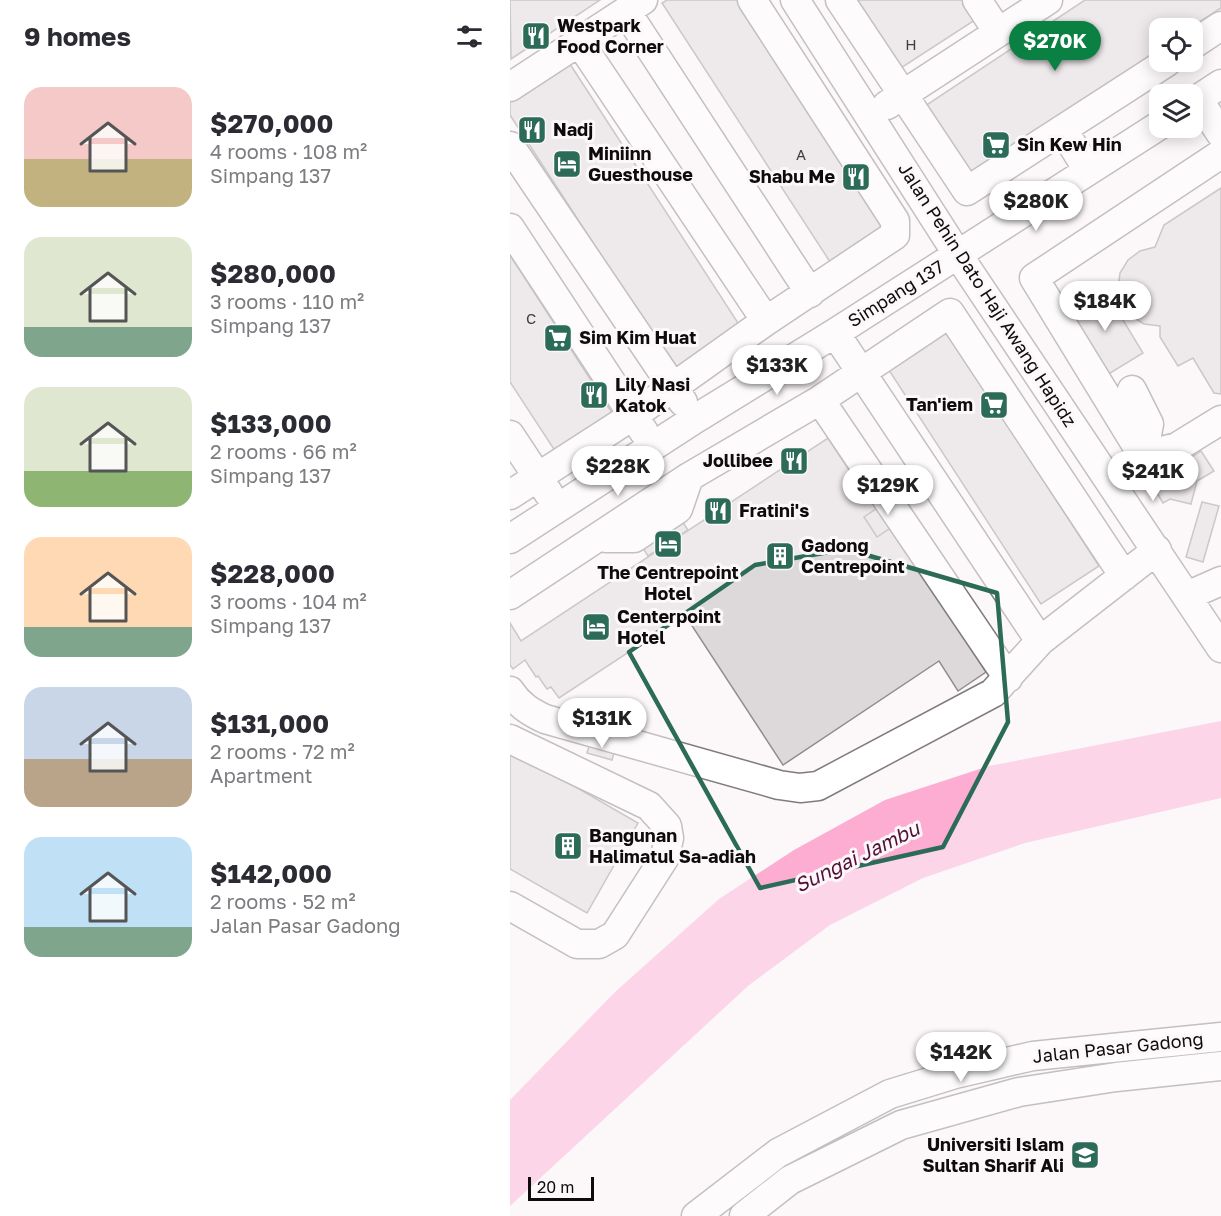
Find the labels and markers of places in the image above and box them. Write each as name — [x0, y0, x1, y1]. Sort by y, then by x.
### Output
place label: Westpark Food Corner — [557, 14, 664, 57]
restaurant icon: Westpark Food Corner — [520, 20, 552, 52]
pin: $270K — [1013, 21, 1097, 72]
restaurant icon: Nadj — [516, 114, 548, 146]
place label: Nadj — [553, 118, 593, 140]
supermarket icon: Sin Kew Hin — [980, 129, 1012, 161]
place label: Sin Kew Hin — [1017, 133, 1122, 155]
place label: Miniinn Guesthouse — [588, 142, 693, 185]
hotel icon: Miniinn Guesthouse — [551, 148, 583, 180]
restaurant icon: Shabu Me — [840, 161, 872, 193]
place label: Shabu Me — [749, 165, 835, 187]
pin: $280K — [994, 181, 1078, 232]
pin: $184K — [1063, 281, 1147, 332]
supermarket icon: Sim Kim Huat — [542, 322, 574, 354]
place label: Sim Kim Huat — [579, 326, 697, 348]
pin: $133K — [735, 345, 819, 396]
place label: Lily Nasi Katok — [615, 373, 690, 416]
restaurant icon: Lily Nasi Katok — [578, 379, 610, 411]
supermarket icon: Tan'iem — [978, 389, 1010, 421]
place label: Tan'iem — [906, 393, 973, 415]
restaurant icon: Jollibee — [778, 445, 810, 477]
pin: $228K — [576, 446, 660, 497]
place label: Jollibee — [703, 449, 773, 471]
pin: $241K — [1111, 451, 1195, 502]
pin: $129K — [846, 465, 930, 516]
restaurant icon: Fratini's — [702, 495, 734, 527]
place label: Fratini's — [739, 499, 809, 521]
hotel icon: The Centrepoint Hotel — [652, 528, 684, 560]
place label: Gadong Centrepoint — [801, 534, 905, 577]
building icon: Gadong Centrepoint — [764, 540, 796, 572]
place label: The Centrepoint Hotel — [597, 561, 739, 604]
place label: Centerpoint Hotel — [617, 605, 721, 648]
hotel icon: Centerpoint Hotel — [580, 611, 612, 643]
pin: $131K — [560, 698, 644, 749]
place label: Bangunan Halimatul Sa-adiah — [589, 824, 756, 867]
building icon: Bangunan Halimatul Sa-adiah — [552, 830, 584, 862]
pin: $142K — [919, 1032, 1003, 1083]
place label: Universiti Islam Sultan Sharif Ali — [923, 1133, 1064, 1176]
school or university icon: Universiti Islam Sultan Sharif Ali — [1069, 1139, 1101, 1171]

